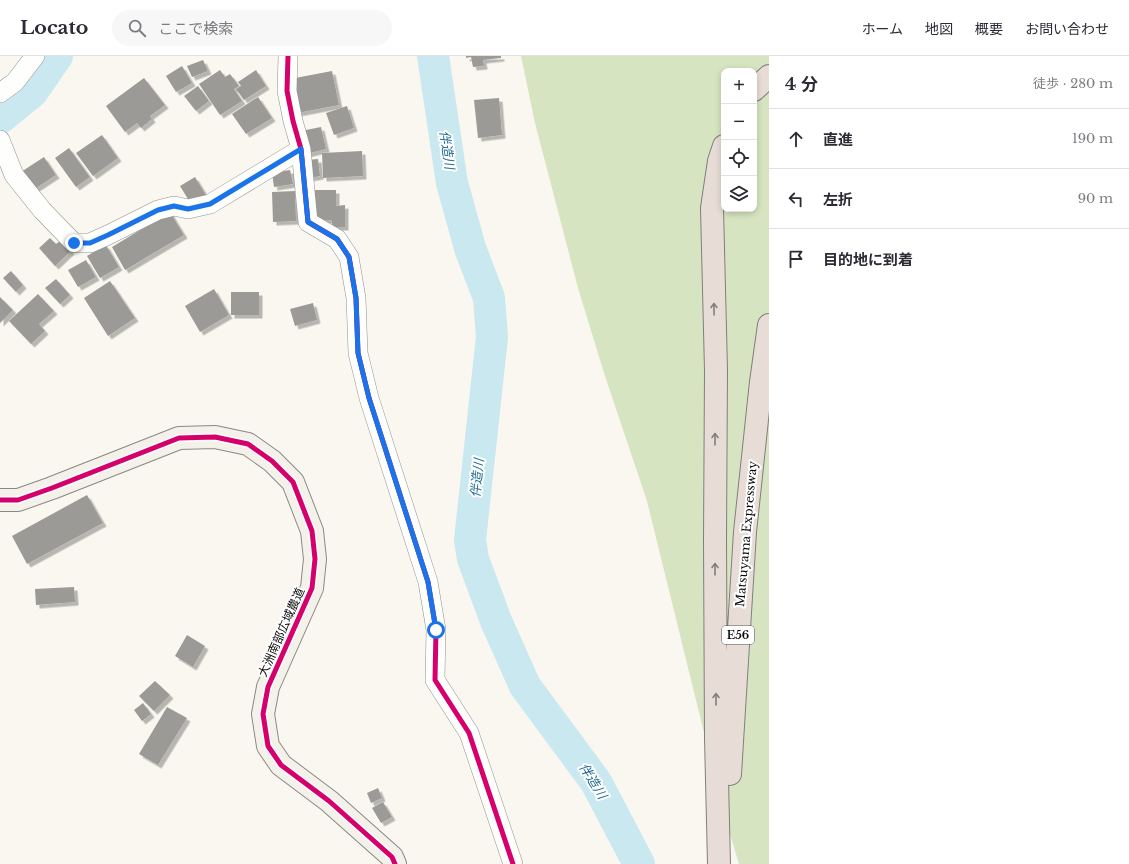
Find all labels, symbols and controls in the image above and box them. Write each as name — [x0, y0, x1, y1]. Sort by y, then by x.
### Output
search box — [112, 10, 392, 46]
text: Locato — [20, 16, 88, 39]
icon: search — [126, 17, 148, 39]
text: ここで検索 — [158, 19, 233, 38]
text: ホーム — [861, 20, 903, 38]
text: 地図 — [925, 20, 953, 38]
text: 概要 — [975, 20, 1003, 38]
text: お問い合わせ — [1025, 20, 1109, 38]
map controls — [721, 68, 757, 212]
button: + — [721, 68, 757, 104]
text: 4 分 — [785, 74, 818, 95]
text: 徒歩 · 280 m — [1033, 75, 1113, 92]
button: − — [721, 104, 757, 140]
icon: ahead — [785, 128, 807, 150]
water label: 伴造川 — [436, 129, 458, 172]
text: 直進 — [823, 130, 853, 149]
text: 190 m — [1072, 130, 1113, 147]
button: locate — [721, 140, 757, 176]
button: layers — [721, 176, 757, 212]
icon: left — [785, 188, 807, 210]
text: 左折 — [823, 190, 853, 209]
text: 90 m — [1078, 190, 1113, 207]
route end — [65, 234, 83, 252]
icon: arrive — [785, 248, 807, 270]
text: 目的地に到着 — [823, 250, 913, 269]
one-way arrow — [711, 303, 718, 316]
one-way arrow — [711, 433, 719, 446]
water label: 伴造川 — [467, 456, 488, 498]
street label: Matsuyama Expressway — [732, 460, 760, 608]
one-way arrow — [711, 563, 719, 576]
street label: 大洲南部広域農道 — [255, 585, 307, 679]
route start — [427, 621, 445, 639]
road number: E56 — [722, 626, 754, 644]
one-way arrow — [712, 693, 720, 706]
water label: 伴造川 — [575, 760, 612, 804]

